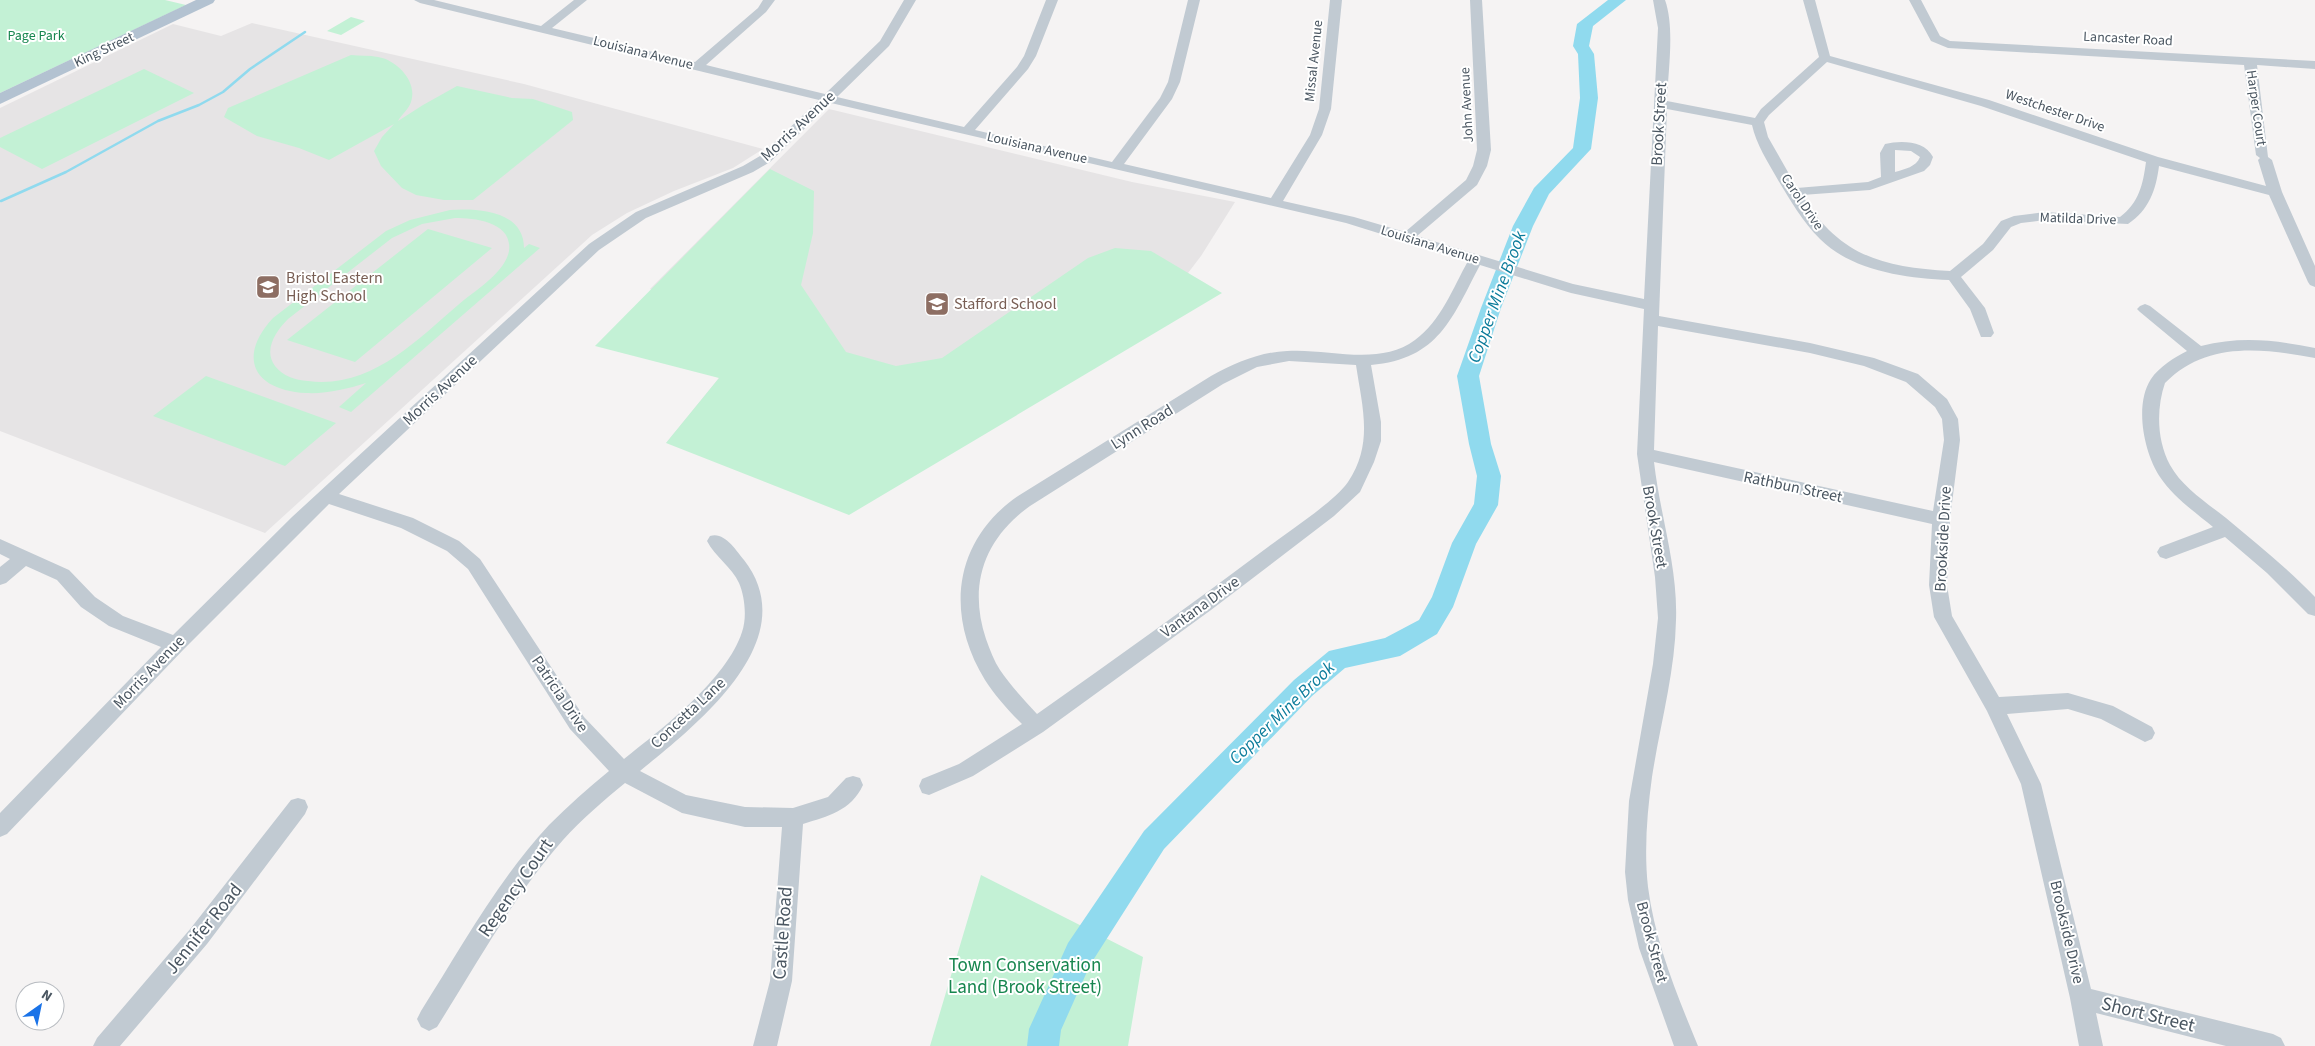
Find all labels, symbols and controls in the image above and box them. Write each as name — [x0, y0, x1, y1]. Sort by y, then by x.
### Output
street label: Missal Avenue — [1300, 19, 1328, 103]
park label: Page Park — [7, 26, 65, 46]
street label: King Street — [71, 27, 138, 73]
street label: Lancaster Road — [2083, 27, 2173, 51]
street label: Louisiana Avenue — [591, 31, 695, 75]
street label: John Avenue — [1455, 67, 1479, 143]
street label: Harper Court — [2241, 69, 2271, 147]
street label: Brook Street — [1646, 81, 1672, 166]
street label: Westchester Drive — [2003, 85, 2108, 137]
street label: Morris Avenue — [756, 86, 840, 166]
street label: Louisiana Avenue — [985, 127, 1089, 169]
street label: Carol Drive — [1776, 170, 1828, 234]
street label: Matilda Drive — [2039, 208, 2117, 230]
street label: Louisiana Avenue — [1378, 220, 1482, 270]
water label: Copper Mine Brook — [1462, 227, 1533, 366]
place label: Bristol Eastern High School — [286, 267, 383, 307]
school or university icon: Bristol Eastern High School — [255, 274, 281, 300]
school or university icon: Stafford School — [924, 291, 950, 317]
place label: Stafford School — [954, 293, 1056, 315]
street label: Morris Avenue — [398, 350, 482, 430]
street label: Lynn Road — [1107, 399, 1177, 455]
street label: Rathbun Street — [1742, 466, 1845, 508]
street label: Brook Street — [1637, 484, 1673, 571]
street label: Brookside Drive — [1929, 486, 1957, 592]
street label: Vantana Drive — [1156, 571, 1244, 643]
street label: Morris Avenue — [108, 630, 190, 714]
street label: Patricia Drive — [526, 651, 594, 737]
water label: Copper Mine Brook — [1223, 656, 1341, 770]
street label: Concetta Lane — [646, 672, 730, 754]
street label: Regency Court — [472, 833, 560, 943]
street label: Jennifer Road — [159, 878, 249, 980]
street label: Brookside Drive — [2044, 878, 2090, 986]
street label: Castle Road — [766, 886, 800, 980]
street label: Brook Street — [1631, 899, 1674, 986]
park label: Town Conservation Land (Brook Street) — [948, 952, 1102, 1001]
north arrow — [15, 981, 65, 1031]
text: N — [37, 985, 56, 1007]
street label: Short Street — [2099, 990, 2198, 1040]

